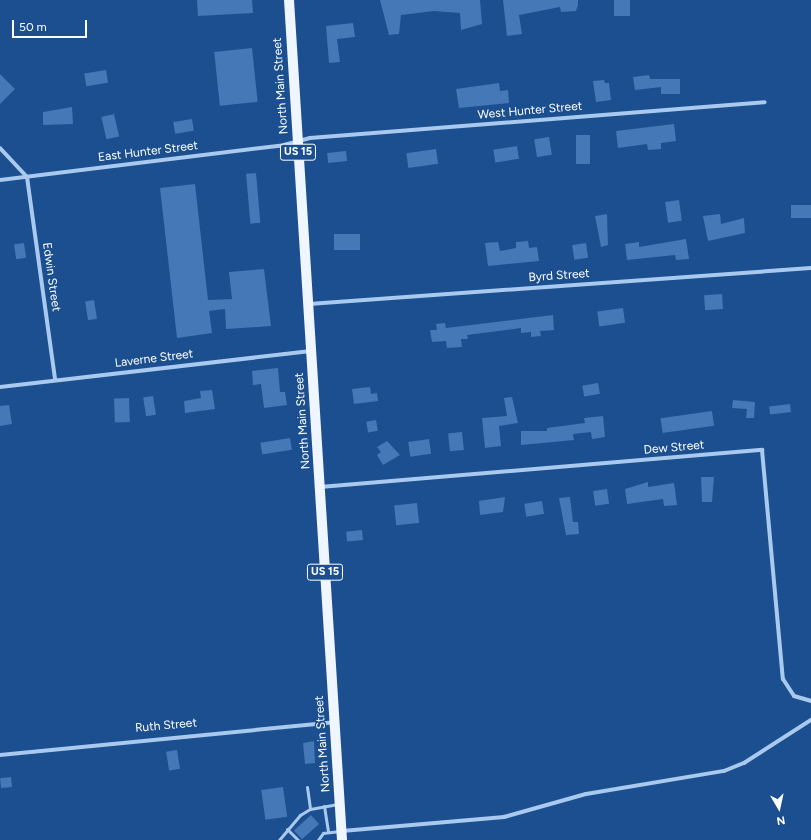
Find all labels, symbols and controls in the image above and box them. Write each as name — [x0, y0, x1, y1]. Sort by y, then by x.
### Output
scale bar — [14, 12, 89, 38]
text: 50 m — [19, 20, 47, 34]
street label: North Main Street — [270, 37, 292, 135]
street label: West Hunter Street — [477, 99, 583, 123]
street label: East Hunter Street — [97, 139, 199, 165]
road number: US 15 — [279, 143, 317, 161]
street label: Edwin Street — [39, 242, 63, 312]
street label: Byrd Street — [528, 267, 590, 285]
street label: Laverne Street — [114, 347, 194, 371]
street label: North Main Street — [292, 372, 314, 470]
street label: Dew Street — [643, 438, 705, 458]
road number: US 15 — [306, 563, 344, 581]
street label: North Main Street — [312, 695, 334, 793]
street label: Ruth Street — [134, 716, 198, 736]
north arrow — [759, 788, 799, 828]
text: N — [776, 813, 786, 827]

